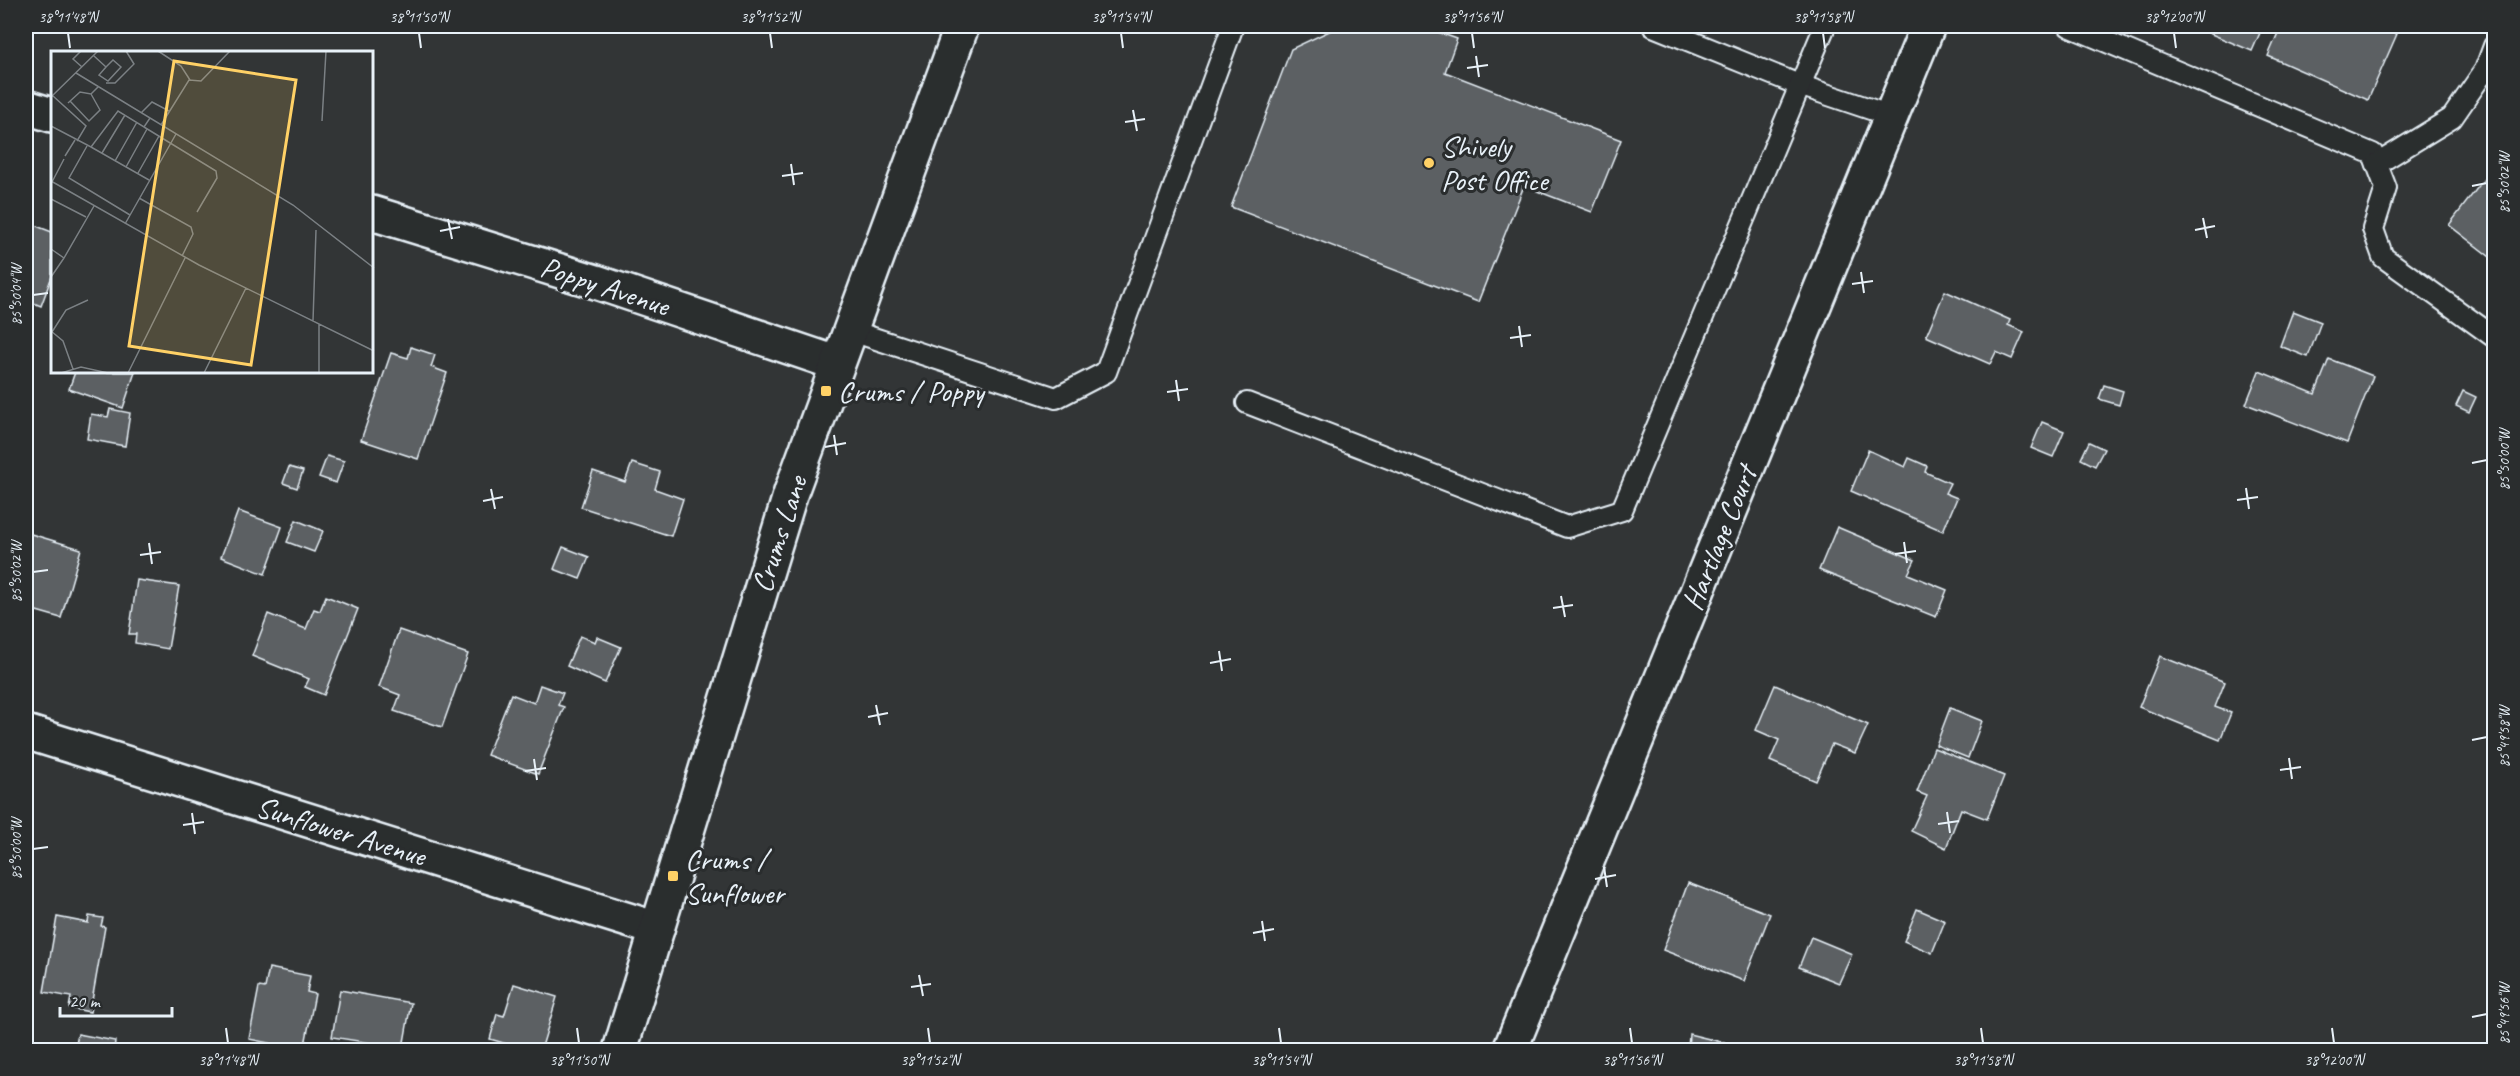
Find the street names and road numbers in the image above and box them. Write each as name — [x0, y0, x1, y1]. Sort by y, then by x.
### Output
street label: Poppy Avenue — [536, 247, 676, 325]
street label: Hartlage Court — [1673, 457, 1767, 616]
street label: Crums Lane — [742, 469, 816, 597]
street label: Sunflower Avenue — [252, 787, 432, 875]

